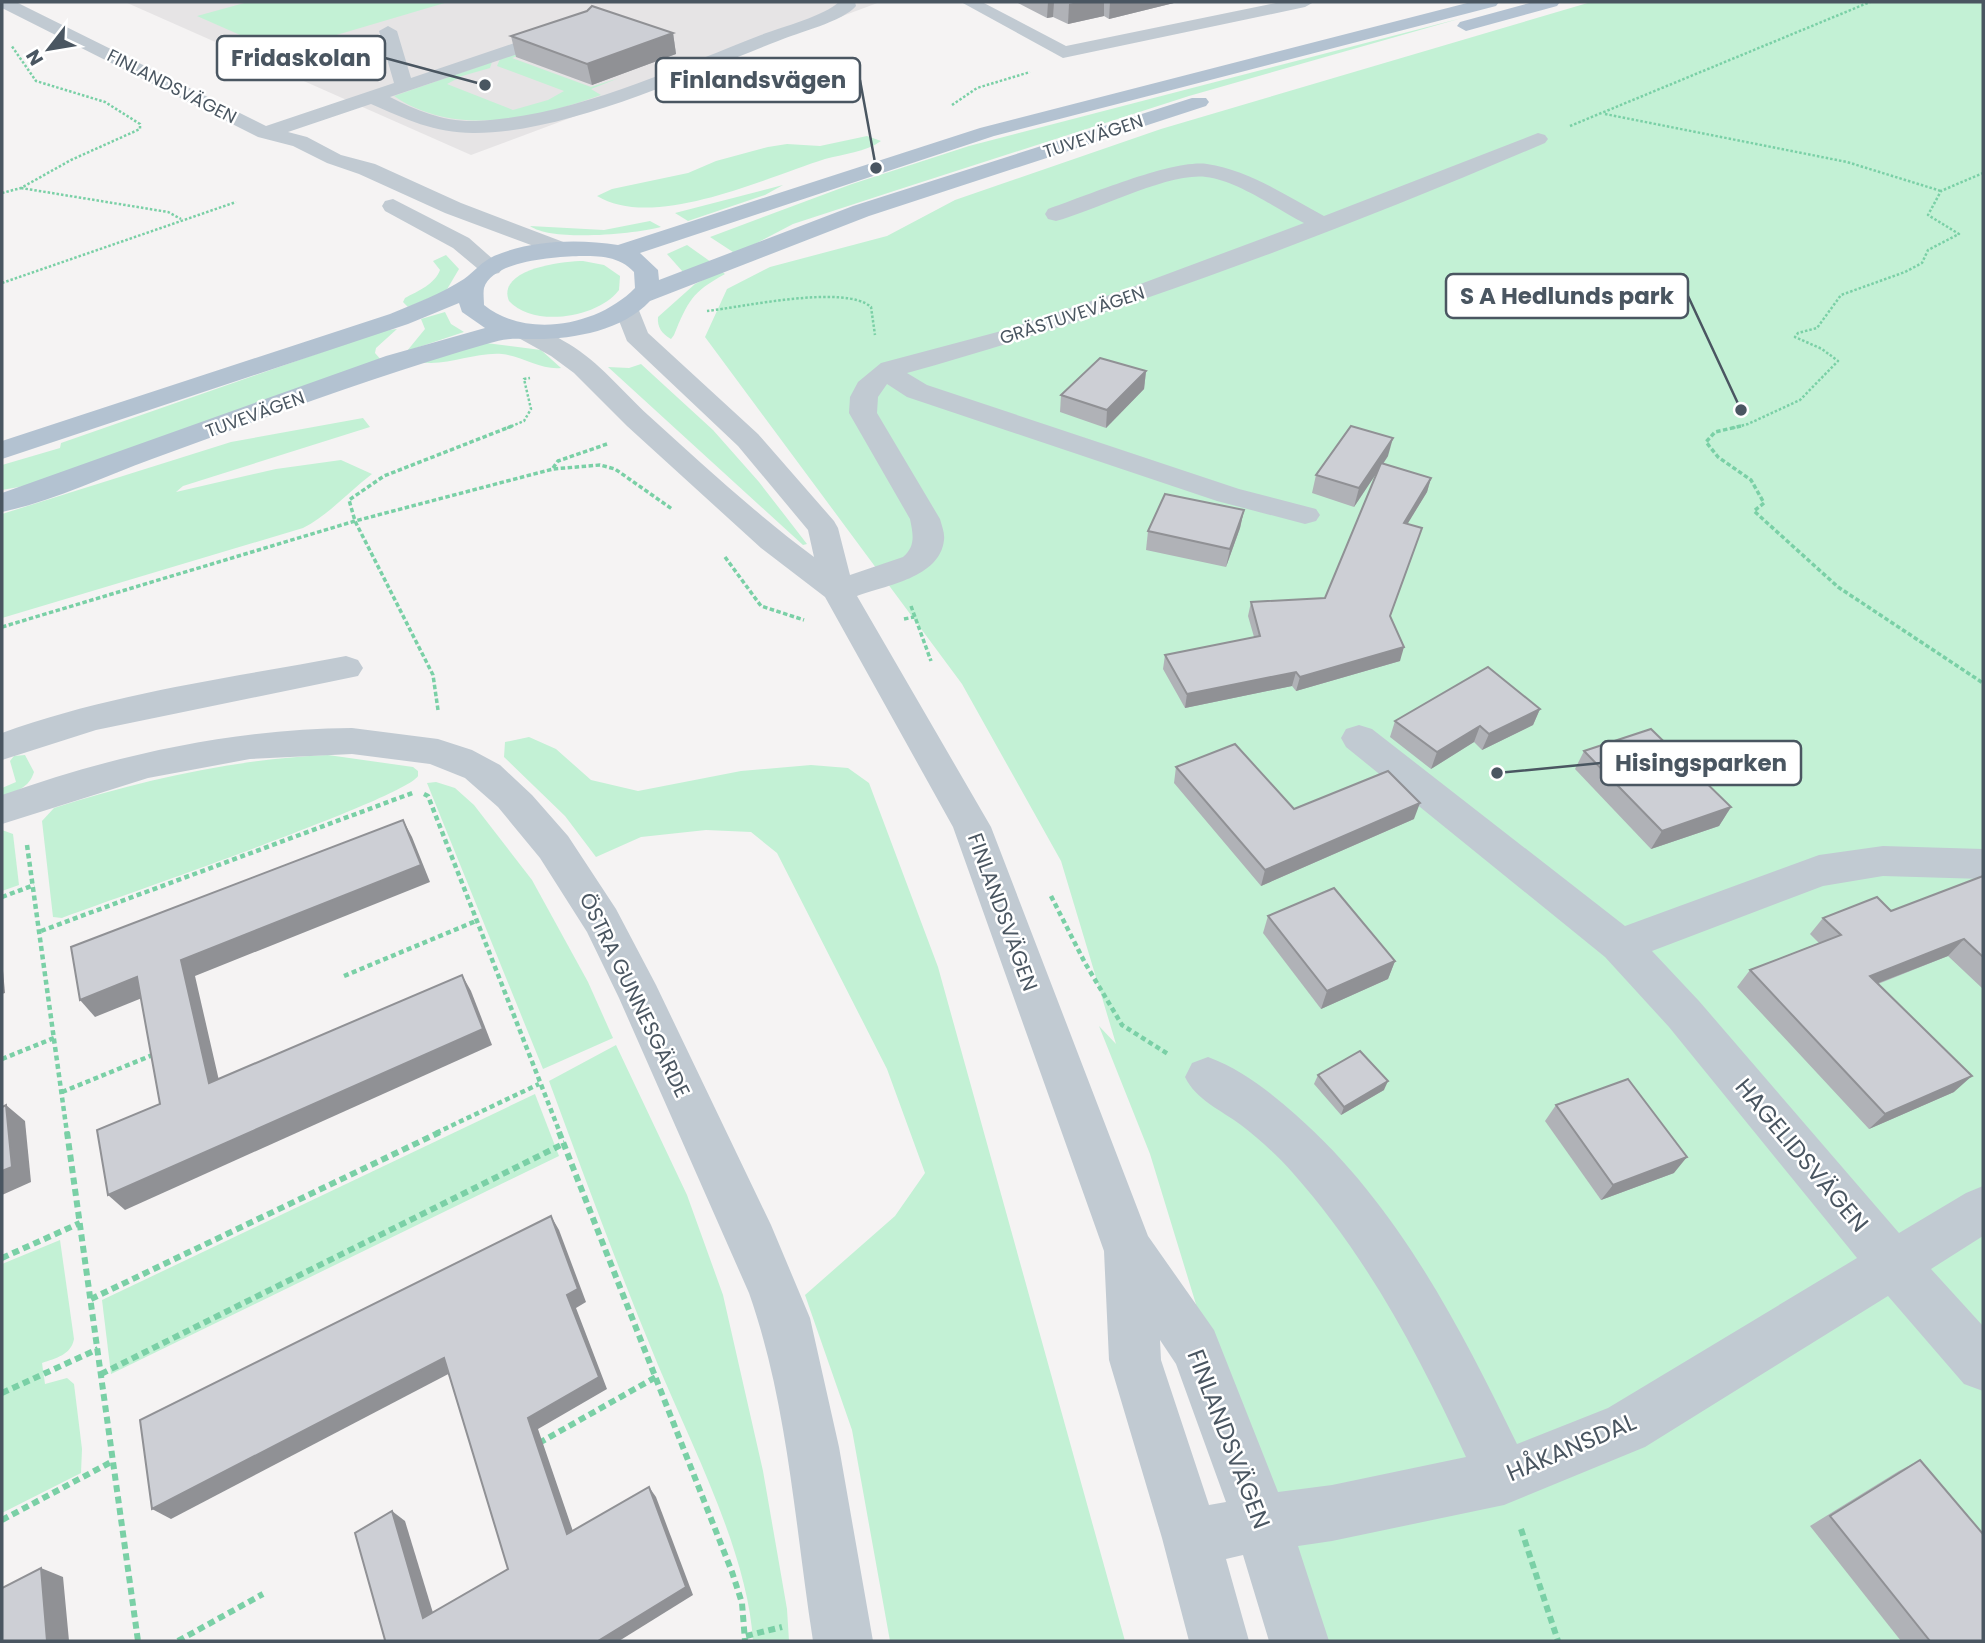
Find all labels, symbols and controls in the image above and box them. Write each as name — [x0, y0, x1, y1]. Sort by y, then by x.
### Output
north arrow — [14, 14, 84, 84]
callout: Fridaskolan — [217, 36, 385, 80]
text: Fridaskolan — [231, 42, 371, 74]
street label: FINLANDSVÄGEN — [103, 43, 241, 129]
text: N — [20, 44, 50, 71]
callout: Finlandsvägen — [656, 58, 860, 102]
text: Finlandsvägen — [670, 64, 846, 96]
street label: TUVEVÄGEN — [1040, 108, 1146, 164]
callout: S A Hedlunds park — [1446, 274, 1688, 318]
street label: GRÄSTUVEVÄGEN — [996, 280, 1148, 350]
text: S A Hedlunds park — [1460, 280, 1675, 312]
street label: TUVEVÄGEN — [202, 385, 308, 443]
callout: Hisingsparken — [1601, 741, 1801, 785]
text: Hisingsparken — [1615, 747, 1787, 779]
street label: FINLANDSVÄGEN — [961, 829, 1045, 995]
street label: ÖSTRA GUNNESGÄRDE — [573, 888, 697, 1102]
street label: HAGELIDSVÄGEN — [1728, 1071, 1876, 1239]
street label: FINLANDSVÄGEN — [1180, 1345, 1278, 1533]
street label: HÅKANSDAL — [1501, 1405, 1641, 1489]

